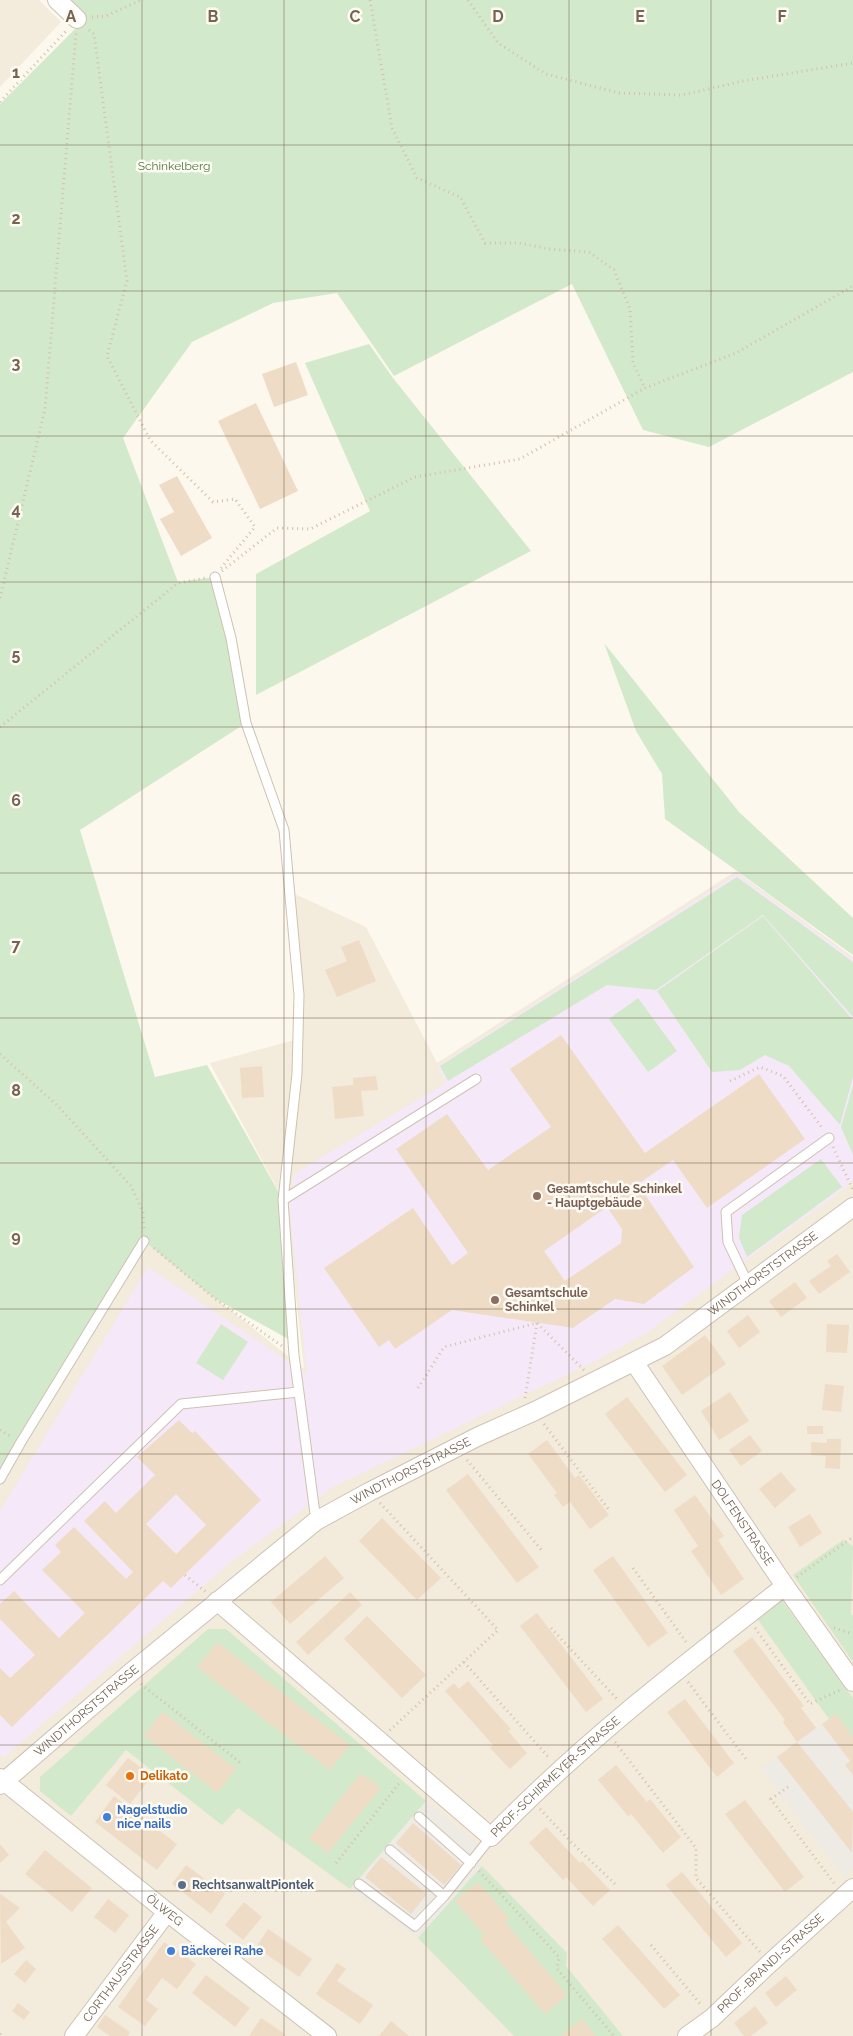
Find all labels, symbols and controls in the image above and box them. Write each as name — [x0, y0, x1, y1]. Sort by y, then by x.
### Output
text: A — [66, 7, 77, 26]
text: B — [208, 7, 219, 26]
text: C — [350, 7, 361, 26]
text: D — [492, 7, 504, 26]
text: E — [635, 7, 645, 26]
text: F — [777, 7, 787, 26]
text: 1 — [12, 63, 20, 82]
park label: Schinkelberg — [138, 159, 210, 173]
text: 2 — [11, 209, 21, 228]
text: 3 — [12, 354, 21, 373]
text: 4 — [11, 500, 21, 519]
text: 5 — [12, 645, 21, 664]
text: 6 — [11, 791, 21, 810]
text: 7 — [12, 936, 21, 955]
text: 8 — [11, 1081, 21, 1100]
place label: Gesamtschule Schinkel - Hauptgebäude — [547, 1182, 682, 1210]
marker: Gesamtschule Schinkel - Hauptgebäude — [531, 1190, 543, 1202]
text: 9 — [11, 1227, 21, 1246]
street label: WINDTHORSTSTRASSE — [705, 1228, 821, 1319]
place label: Gesamtschule Schinkel — [505, 1286, 588, 1314]
marker: Gesamtschule Schinkel — [489, 1294, 501, 1306]
street label: WINDTHORSTSTRASSE — [348, 1434, 473, 1508]
street label: DOLFENSTRASSE — [709, 1477, 776, 1568]
street label: WINDTHORSTSTRASSE — [31, 1662, 141, 1759]
street label: PROF.-SCHIRMEYER-STRASSE — [488, 1713, 623, 1840]
place label: Delikato — [140, 1769, 188, 1783]
marker: Delikato — [124, 1770, 136, 1782]
place label: Nagelstudio nice nails — [117, 1803, 188, 1831]
marker: Nagelstudio nice nails — [101, 1811, 113, 1823]
place label: RechtsanwaltPiontek — [192, 1878, 314, 1892]
marker: RechtsanwaltPiontek — [176, 1879, 188, 1891]
street label: ÖLWEG — [143, 1891, 186, 1929]
street label: PROF.-BRANDI-STRASSE — [715, 1911, 827, 2016]
street label: CORTHAUSSTRASSE — [80, 1922, 162, 2025]
place label: Bäckerei Rahe — [181, 1944, 263, 1958]
marker: Bäckerei Rahe — [165, 1945, 177, 1957]

